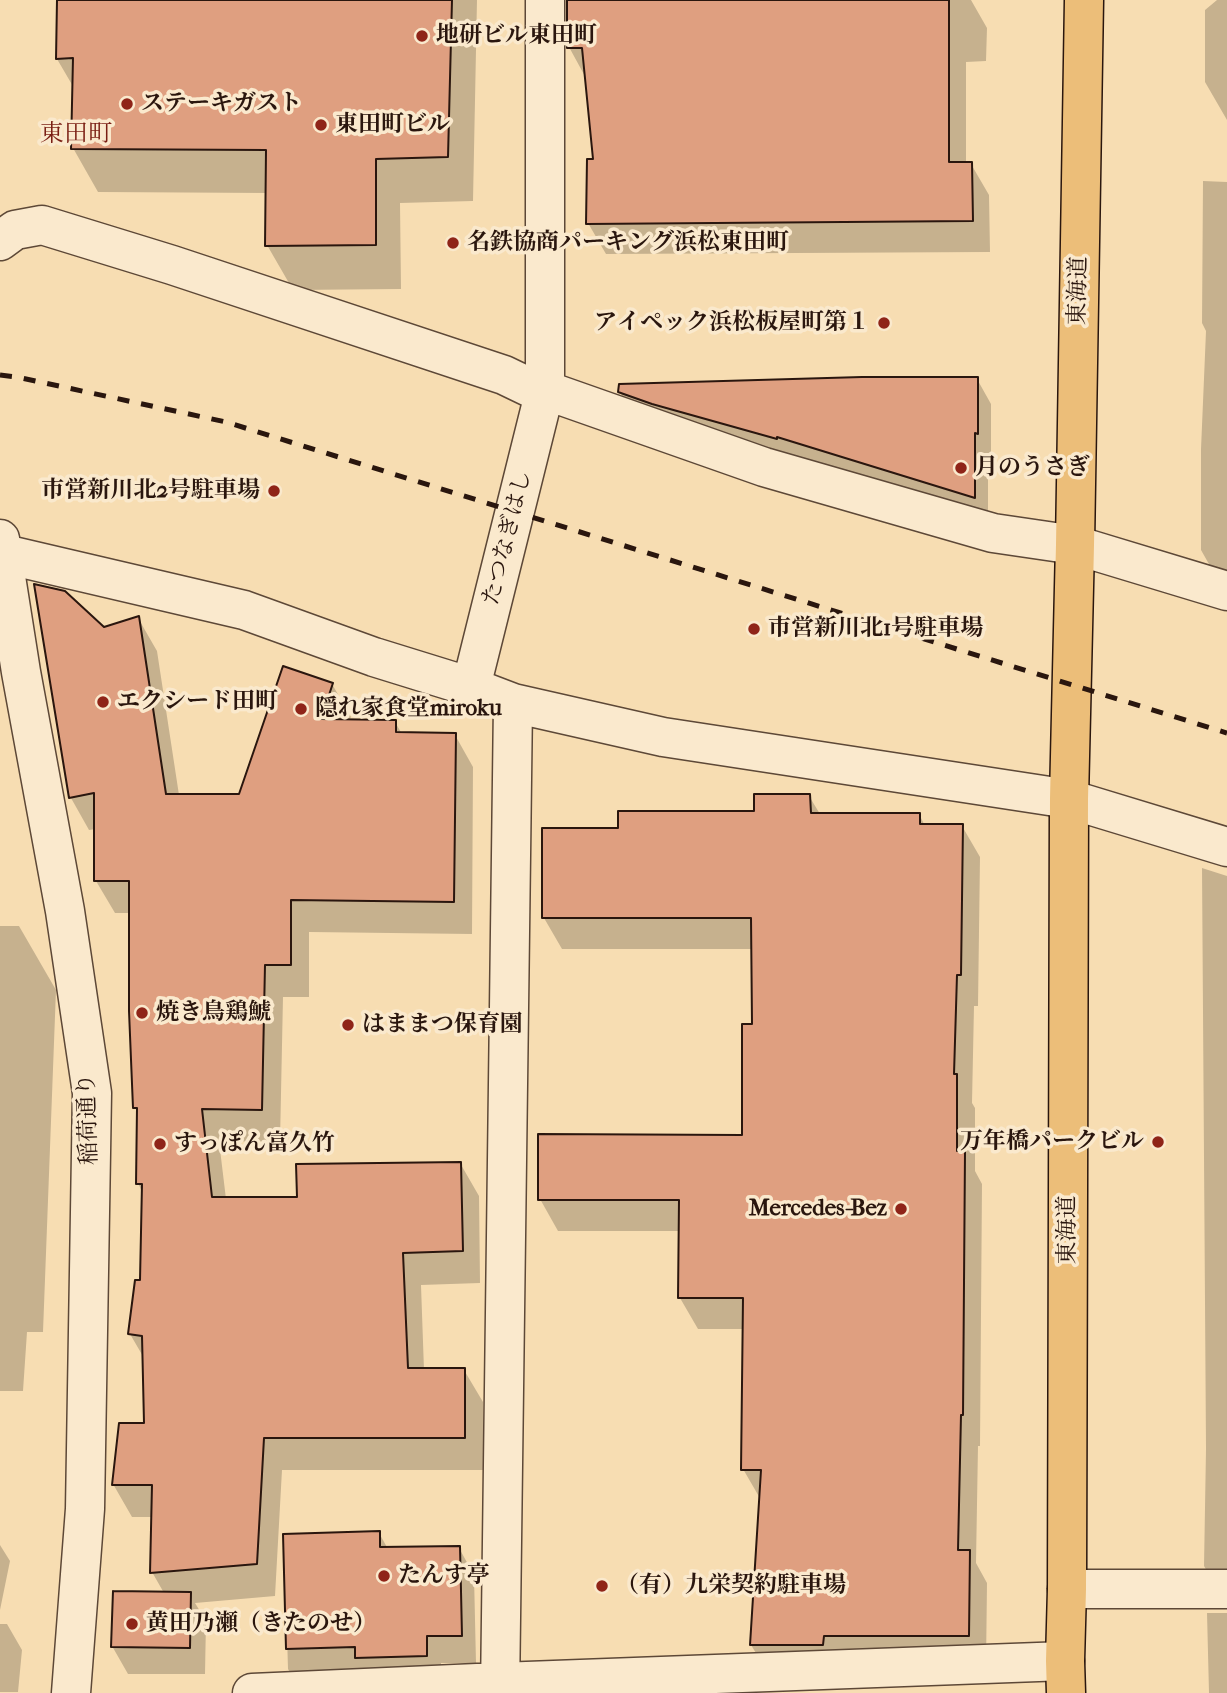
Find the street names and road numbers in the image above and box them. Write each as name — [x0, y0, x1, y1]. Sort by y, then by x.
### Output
street label: 東海道 — [1065, 256, 1093, 326]
street label: たつなぎはし — [478, 468, 538, 608]
street label: 稲荷通り — [74, 1073, 104, 1165]
street label: 東海道 — [1054, 1196, 1082, 1264]

